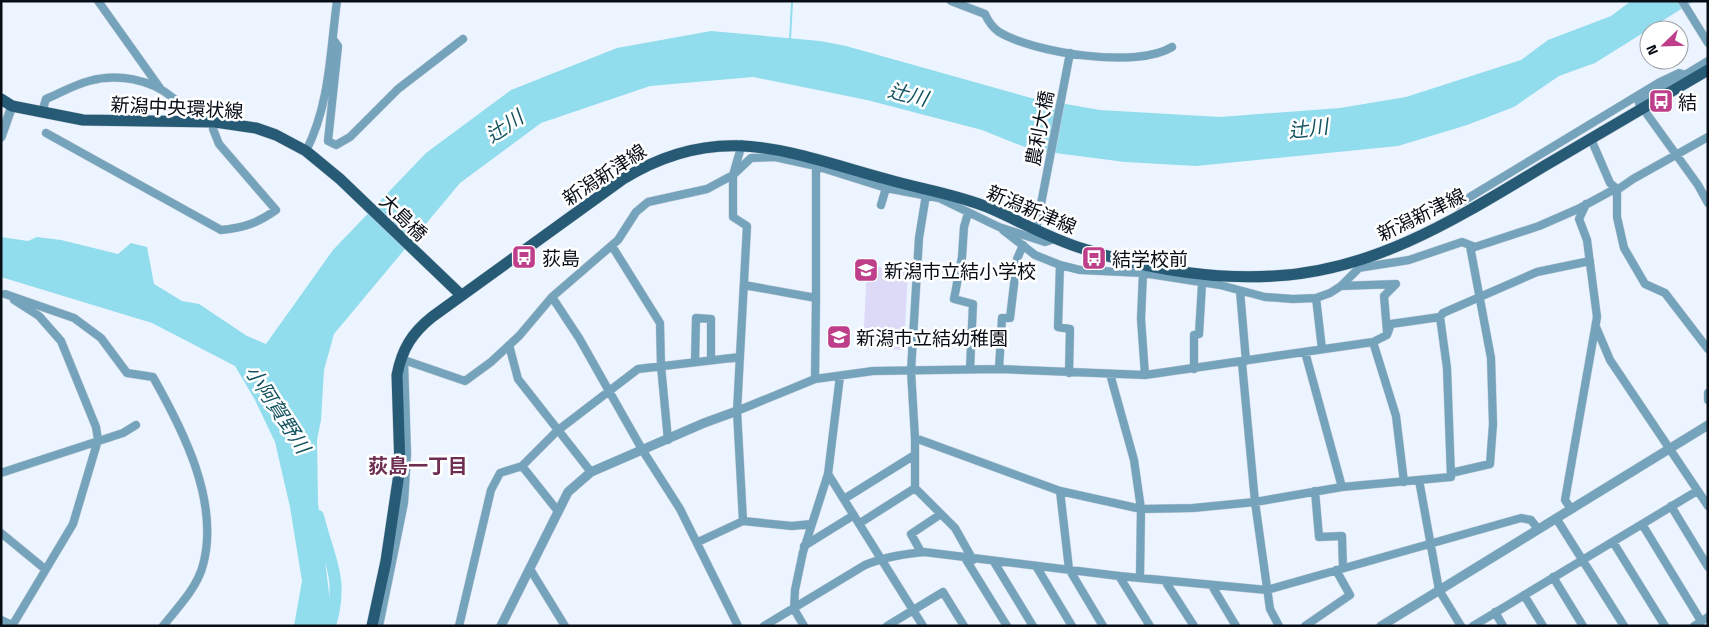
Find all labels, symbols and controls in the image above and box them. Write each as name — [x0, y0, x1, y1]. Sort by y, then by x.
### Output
north arrow — [1639, 20, 1689, 70]
text: N — [1640, 42, 1663, 59]
water label: 辻川 — [885, 74, 933, 114]
place label: 結 — [1678, 87, 1697, 116]
street label: 農利大橋 — [1018, 88, 1060, 168]
bus stop icon: 結 — [1648, 88, 1674, 114]
street label: 新潟中央環状線 — [110, 89, 244, 125]
water label: 辻川 — [479, 101, 531, 150]
water label: 辻川 — [1286, 110, 1332, 146]
street label: 新潟新津線 — [556, 136, 652, 212]
street label: 新潟新津線 — [983, 177, 1081, 241]
street label: 新潟新津線 — [1372, 180, 1470, 248]
street label: 大島橋 — [373, 187, 435, 247]
place label: 荻島 — [542, 243, 580, 272]
bus stop icon: 荻島 — [511, 244, 537, 270]
place label: 結学校前 — [1112, 244, 1188, 273]
bus stop icon: 結学校前 — [1081, 245, 1107, 271]
place label: 新潟市立結小学校 — [884, 256, 1036, 285]
school or university icon: 新潟市立結小学校 — [853, 257, 879, 283]
place label: 新潟市立結幼稚園 — [856, 323, 1008, 352]
school or university icon: 新潟市立結幼稚園 — [826, 324, 852, 350]
water label: 小阿賀野川 — [238, 359, 319, 461]
district label: 荻島一丁目 — [368, 450, 468, 481]

